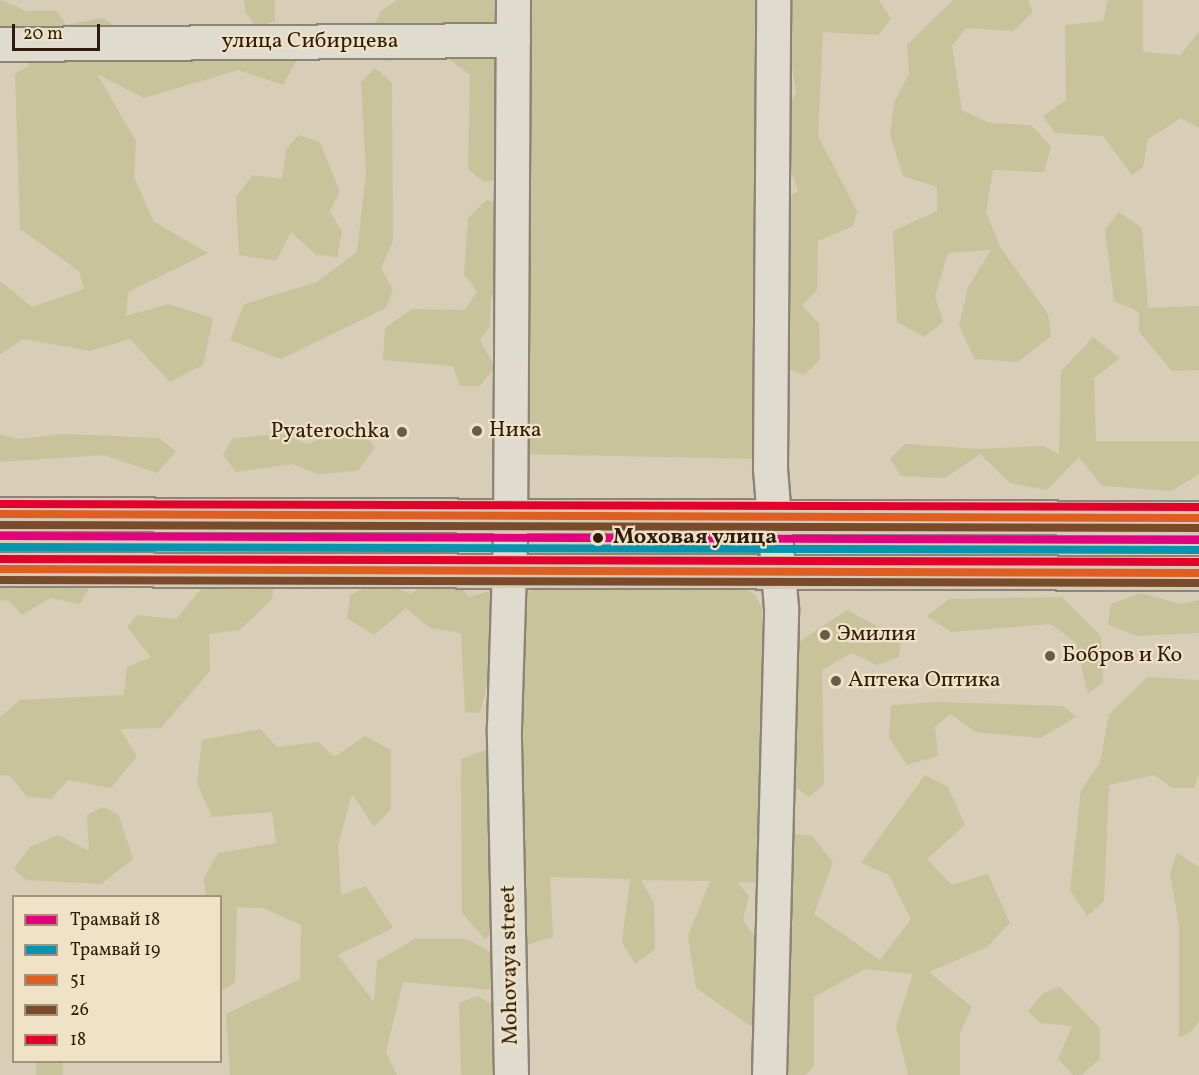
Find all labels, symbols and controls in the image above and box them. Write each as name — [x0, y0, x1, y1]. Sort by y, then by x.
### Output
scale bar — [15, 12, 104, 50]
text: 20 m — [23, 22, 63, 47]
street label: улица Сибирцева — [221, 29, 399, 55]
place label: Ника — [489, 418, 542, 444]
place label: Pyaterochka — [270, 419, 390, 445]
marker: Ника — [470, 424, 484, 438]
marker: Pyaterochka — [395, 425, 409, 439]
place label: Моховая улица — [613, 525, 778, 551]
marker: Моховая улица — [588, 528, 608, 548]
place label: Эмилия — [837, 622, 916, 648]
marker: Эмилия — [818, 628, 832, 642]
place label: Бобров и Ко — [1062, 643, 1182, 669]
marker: Бобров и Ко — [1043, 649, 1057, 663]
place label: Аптека Оптика — [848, 668, 1001, 694]
marker: Аптека Оптика — [829, 674, 843, 688]
street label: Mohovaya street — [495, 885, 525, 1045]
legend — [12, 895, 222, 1063]
text: Трамвай 18 — [70, 908, 160, 933]
text: Трамвай 19 — [70, 938, 160, 963]
text: 51 — [70, 968, 86, 993]
text: 26 — [70, 998, 89, 1023]
text: 18 — [70, 1028, 86, 1053]

